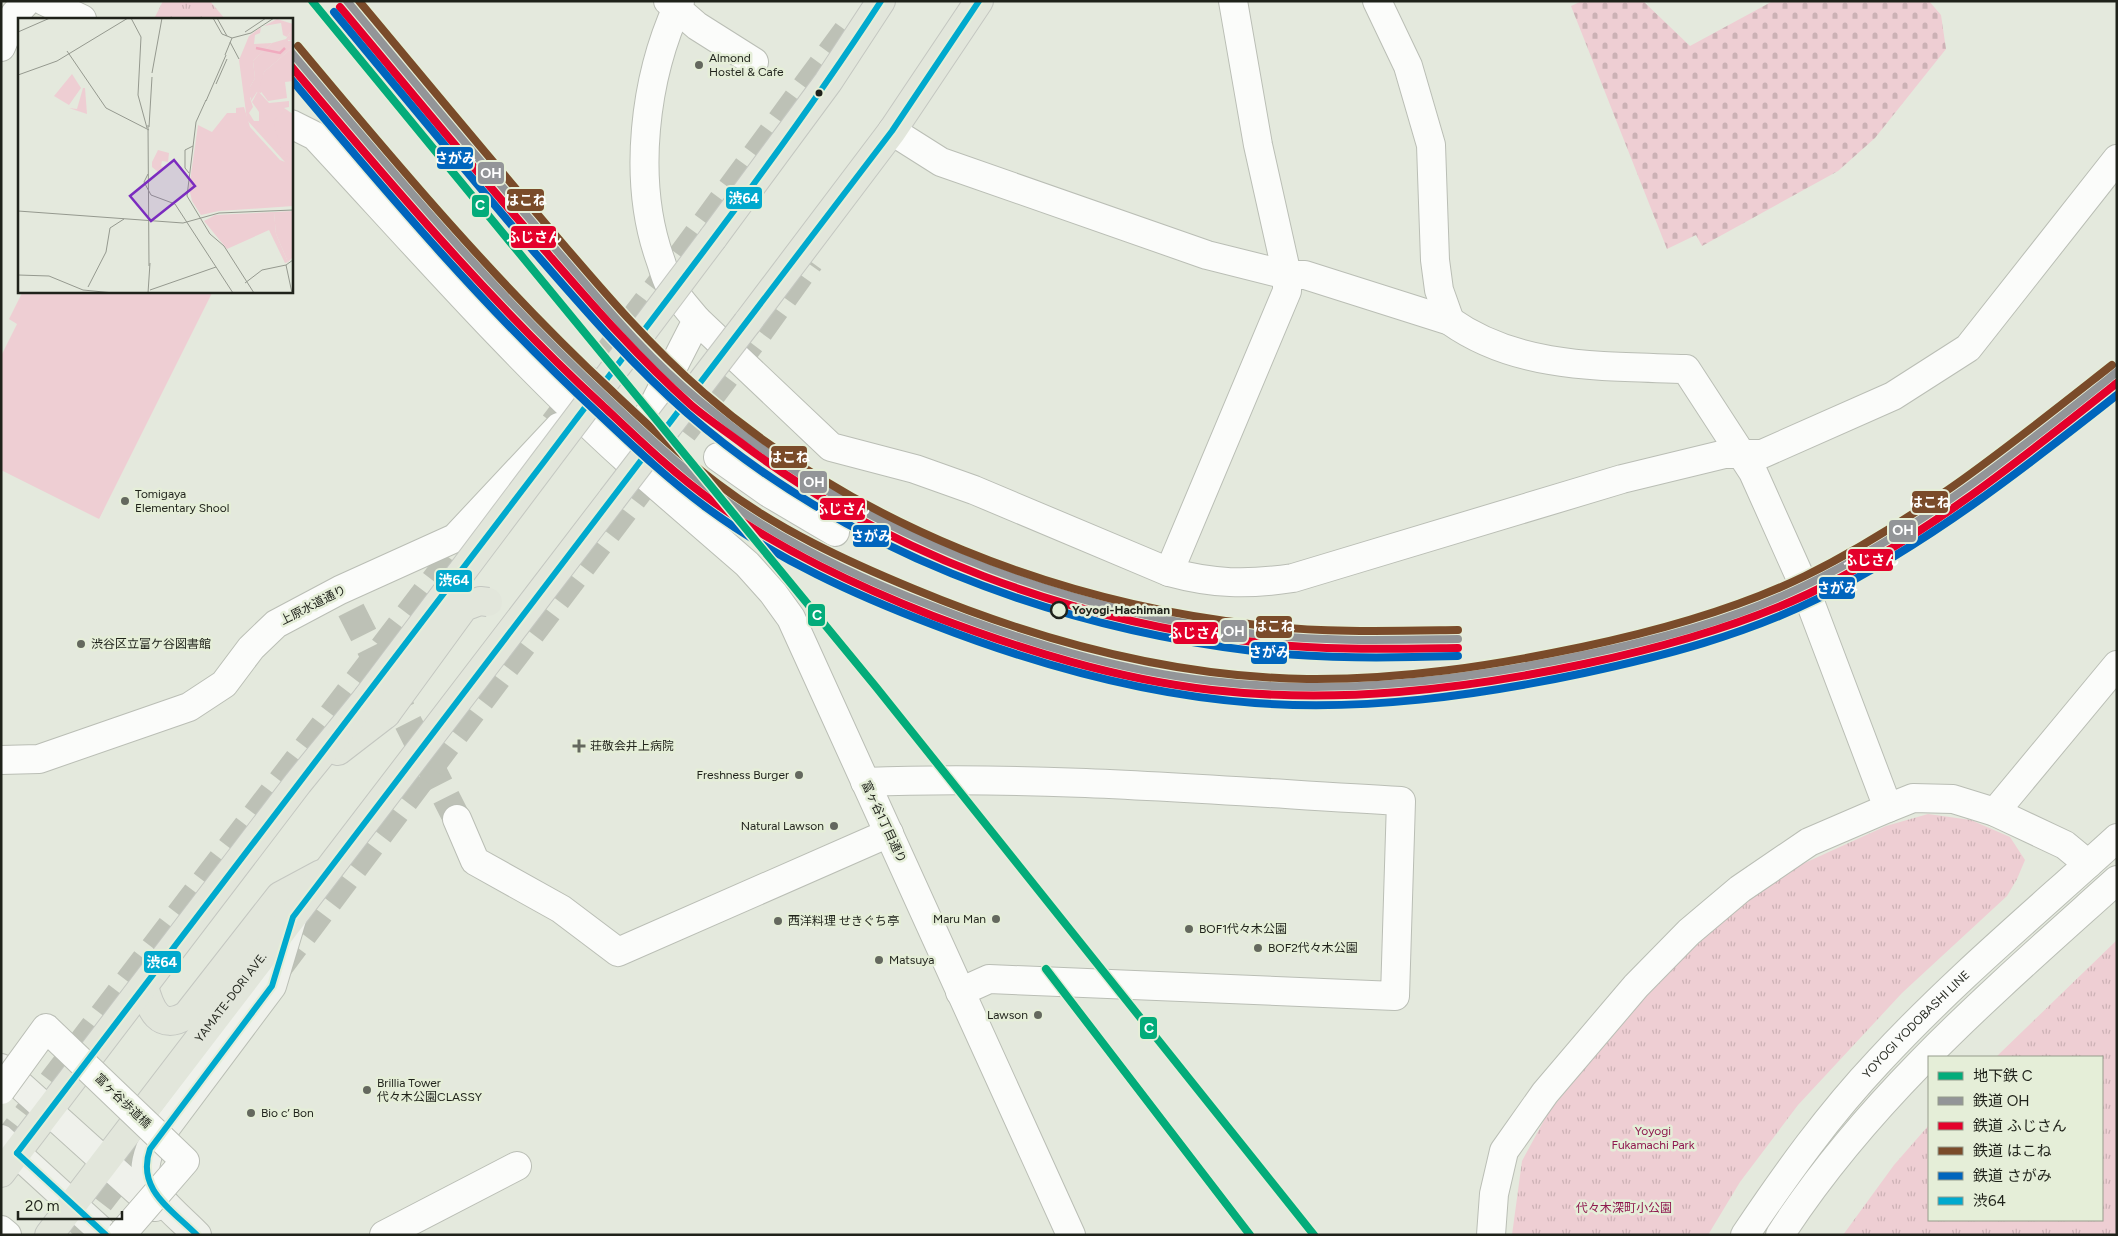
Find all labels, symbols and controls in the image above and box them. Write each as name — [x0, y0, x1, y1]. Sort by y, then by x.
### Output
inset map — [18, 18, 292, 292]
place label: Almond Hostel & Cafe — [709, 51, 784, 79]
marker: Almond Hostel & Cafe — [693, 59, 705, 71]
unlabelled marker — [814, 88, 824, 98]
line badge: さがみ — [436, 146, 474, 170]
text: さがみ — [434, 150, 476, 167]
line badge: OH — [477, 161, 505, 185]
text: OH — [480, 165, 502, 182]
line badge: 渋64 — [725, 186, 763, 210]
line badge: はこね — [506, 188, 545, 212]
text: 渋64 — [729, 190, 760, 207]
text: はこね — [505, 192, 547, 209]
line badge: C — [471, 194, 490, 218]
text: C — [475, 197, 485, 214]
line badge: ふじさん — [510, 225, 557, 249]
text: ふじさん — [506, 229, 562, 246]
line badge: はこね — [770, 445, 808, 469]
text: はこね — [768, 449, 810, 466]
line badge: OH — [799, 470, 828, 494]
text: OH — [803, 474, 825, 491]
place label: Tomigaya Elementary Shool — [135, 487, 229, 515]
line badge: はこね — [1911, 490, 1949, 514]
text: はこね — [1909, 494, 1951, 511]
marker: Tomigaya Elementary Shool — [119, 495, 131, 507]
line badge: ふじさん — [819, 497, 866, 521]
text: ふじさん — [814, 501, 870, 518]
line badge: OH — [1888, 519, 1917, 543]
text: OH — [1892, 522, 1914, 539]
line badge: さがみ — [852, 524, 890, 548]
text: さがみ — [850, 528, 892, 545]
line badge: ふじさん — [1847, 548, 1894, 572]
text: ふじさん — [1843, 552, 1899, 569]
line badge: 渋64 — [435, 569, 473, 593]
text: 渋64 — [439, 572, 470, 589]
line badge: さがみ — [1818, 576, 1856, 600]
text: さがみ — [1816, 580, 1858, 597]
street label: 上原水道通り — [278, 582, 348, 628]
marker: Yoyogi-Hachiman — [1050, 601, 1068, 619]
line badge: C — [807, 603, 826, 627]
place label: Yoyogi-Hachiman — [1072, 603, 1170, 617]
text: C — [812, 607, 822, 624]
line badge: はこね — [1255, 615, 1293, 639]
text: はこね — [1253, 618, 1295, 635]
line badge: OH — [1220, 619, 1248, 643]
line badge: ふじさん — [1172, 621, 1219, 645]
text: OH — [1223, 623, 1245, 640]
text: ふじさん — [1168, 625, 1224, 642]
place label: 渋谷区立富ケ谷図書館 — [91, 637, 211, 651]
marker: 渋谷区立富ケ谷図書館 — [75, 638, 87, 650]
line badge: さがみ — [1250, 641, 1288, 665]
text: さがみ — [1248, 644, 1290, 661]
marker: 荘敬会井上病院 — [572, 739, 586, 753]
place label: 荘敬会井上病院 — [590, 739, 674, 753]
place label: Freshness Burger — [697, 768, 789, 782]
marker: Freshness Burger — [793, 769, 805, 781]
street label: 富ヶ谷1丁目通り — [859, 779, 909, 865]
place label: Natural Lawson — [741, 819, 824, 833]
marker: Natural Lawson — [828, 820, 840, 832]
place label: Maru Man — [933, 912, 986, 926]
marker: Maru Man — [990, 913, 1002, 925]
place label: 西洋料理 せきぐち亭 — [788, 914, 899, 928]
marker: 西洋料理 せきぐち亭 — [772, 915, 784, 927]
place label: BOF1代々木公園 — [1199, 922, 1287, 936]
marker: BOF1代々木公園 — [1183, 923, 1195, 935]
place label: BOF2代々木公園 — [1268, 941, 1358, 955]
marker: BOF2代々木公園 — [1252, 942, 1264, 954]
line badge: 渋64 — [143, 950, 182, 974]
street label: YAMATE-DORI AVE. — [192, 950, 269, 1045]
place label: Matsuya — [889, 953, 934, 967]
text: 渋64 — [147, 954, 178, 971]
marker: Matsuya — [873, 954, 885, 966]
street label: YOYOGI YODOBASHI LINE — [1860, 967, 1973, 1081]
place label: Lawson — [987, 1008, 1028, 1022]
marker: Lawson — [1032, 1009, 1044, 1021]
line badge: C — [1139, 1016, 1158, 1040]
text: C — [1144, 1020, 1154, 1037]
legend — [1928, 1056, 2103, 1221]
text: 地下鉄 C — [1973, 1067, 2033, 1085]
street label: 富ヶ谷歩道橋 — [92, 1071, 154, 1131]
place label: Brillia Tower 代々木公園CLASSY — [377, 1076, 483, 1104]
marker: Brillia Tower 代々木公園CLASSY — [361, 1084, 373, 1096]
text: 鉄道 OH — [1973, 1092, 2030, 1110]
place label: Bio c’ Bon — [261, 1106, 314, 1120]
marker: Bio c’ Bon — [245, 1107, 257, 1119]
text: 鉄道 ふじさん — [1973, 1117, 2067, 1135]
park label: Yoyogi Fukamachi Park — [1612, 1124, 1695, 1152]
text: 鉄道 はこね — [1973, 1142, 2052, 1160]
text: 鉄道 さがみ — [1973, 1167, 2052, 1185]
scale bar — [18, 1188, 121, 1220]
text: 渋64 — [1973, 1192, 2006, 1210]
text: 20 m — [25, 1197, 59, 1215]
park label: 代々木深町小公園 — [1576, 1201, 1672, 1215]

